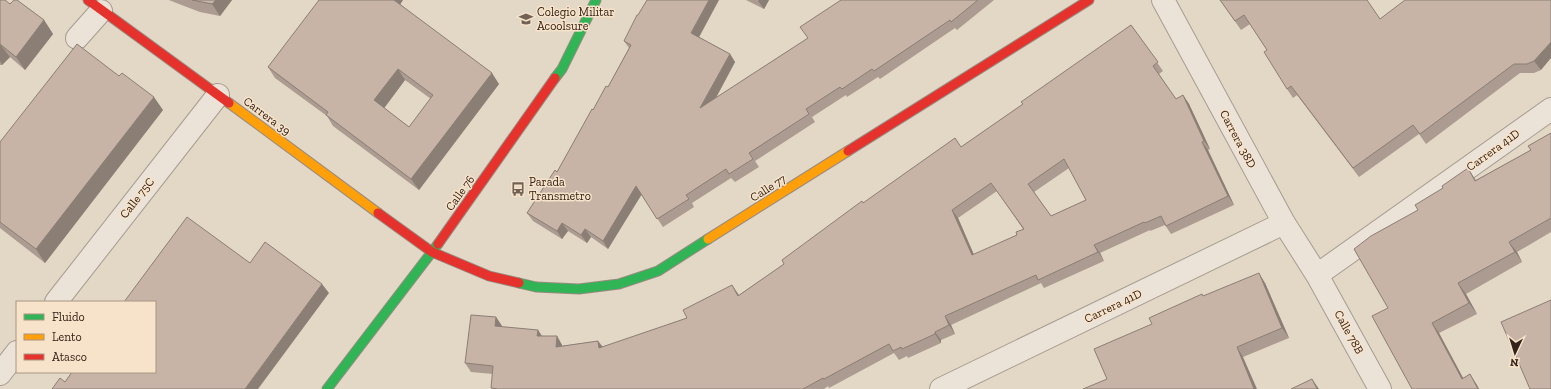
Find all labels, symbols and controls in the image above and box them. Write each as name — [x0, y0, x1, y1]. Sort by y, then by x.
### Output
place label: Colegio Militar Acoolsure — [537, 5, 614, 33]
school or university icon: Colegio Militar Acoolsure — [518, 11, 534, 27]
street label: Carrera 39 — [241, 94, 293, 138]
street label: Carrera 38D — [1217, 108, 1259, 170]
street label: Carrera 41D — [1464, 126, 1522, 174]
street label: Calle 77 — [747, 171, 789, 204]
street label: Calle 76 — [442, 173, 478, 213]
street label: Calle 75C — [117, 175, 157, 221]
place label: Parada Transmetro — [529, 175, 591, 203]
bus stop icon: Parada Transmetro — [510, 181, 526, 197]
street label: Carrera 41D — [1082, 286, 1144, 326]
legend — [16, 301, 156, 373]
street label: Calle 78B — [1331, 308, 1367, 356]
text: Fluido — [52, 310, 85, 324]
text: Lento — [52, 330, 82, 344]
north arrow — [1495, 333, 1535, 373]
text: Atasco — [52, 350, 87, 364]
text: N — [1509, 356, 1519, 369]

